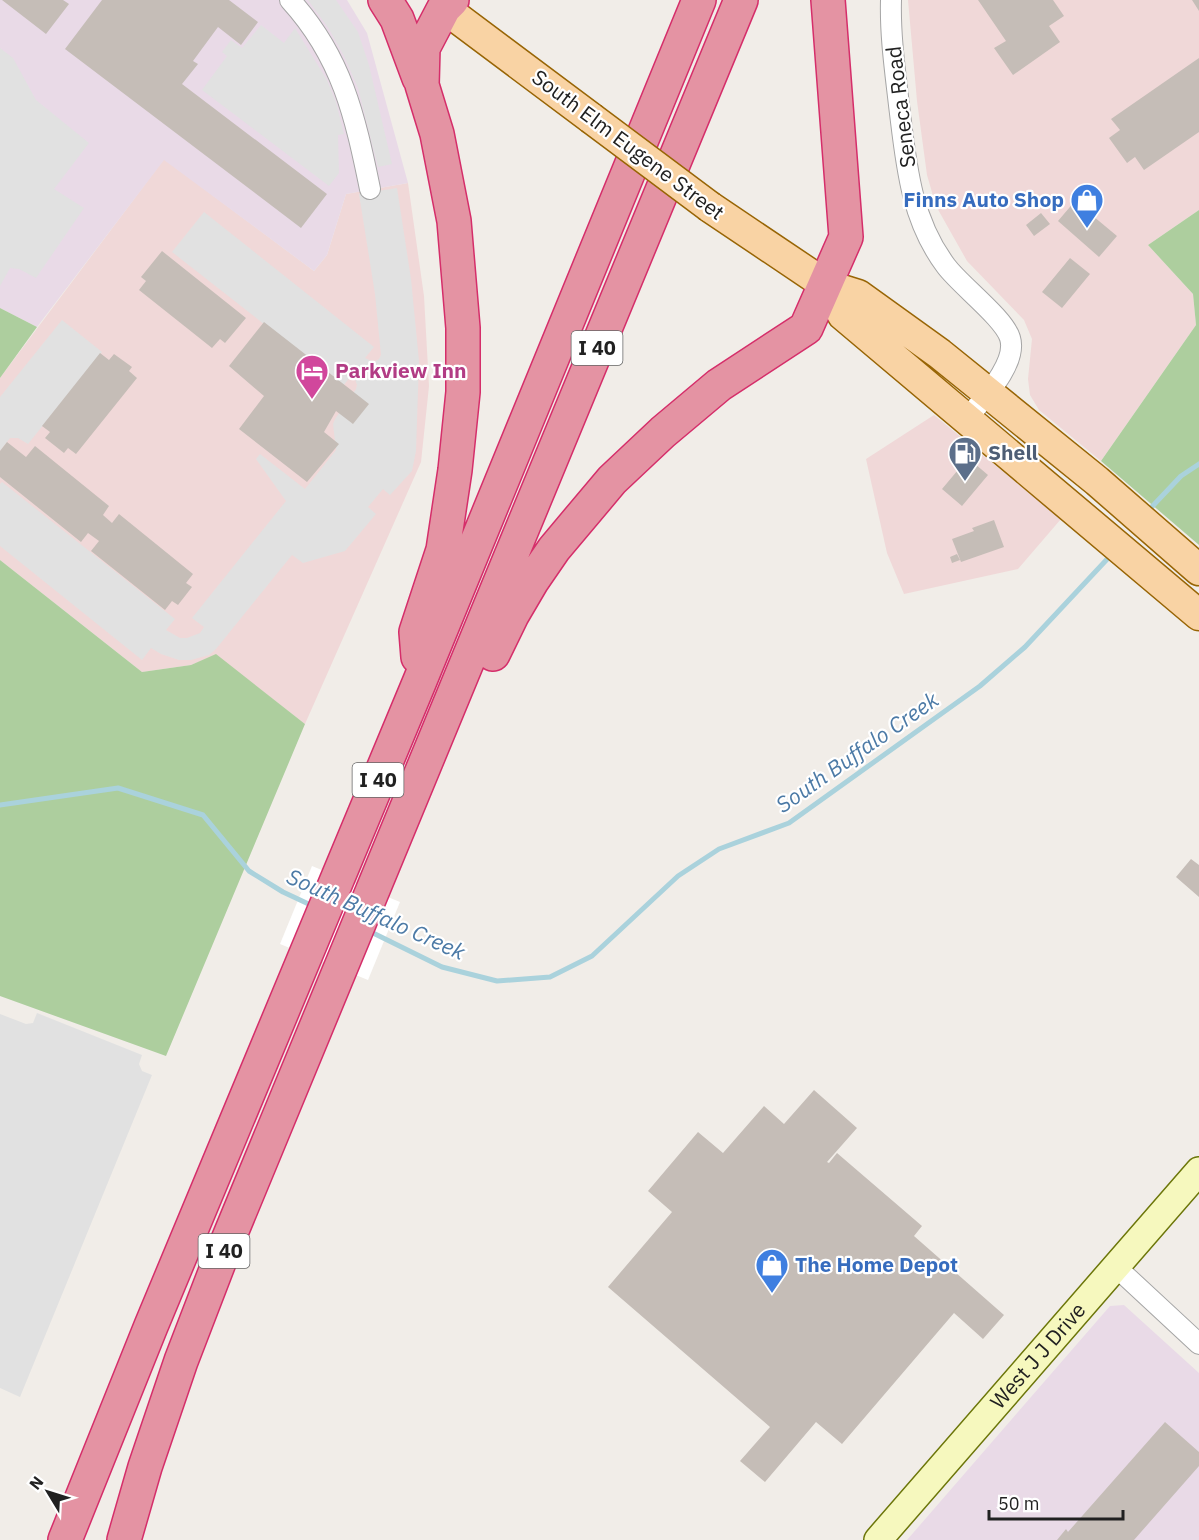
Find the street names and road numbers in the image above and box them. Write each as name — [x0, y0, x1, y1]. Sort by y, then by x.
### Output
street label: Seneca Road — [879, 45, 921, 169]
street label: South Elm Eugene Street — [527, 63, 730, 226]
road number: I 40 — [572, 331, 622, 365]
road number: I 40 — [352, 763, 404, 797]
road number: I 40 — [198, 1234, 250, 1268]
street label: West J J Drive — [983, 1296, 1091, 1414]

